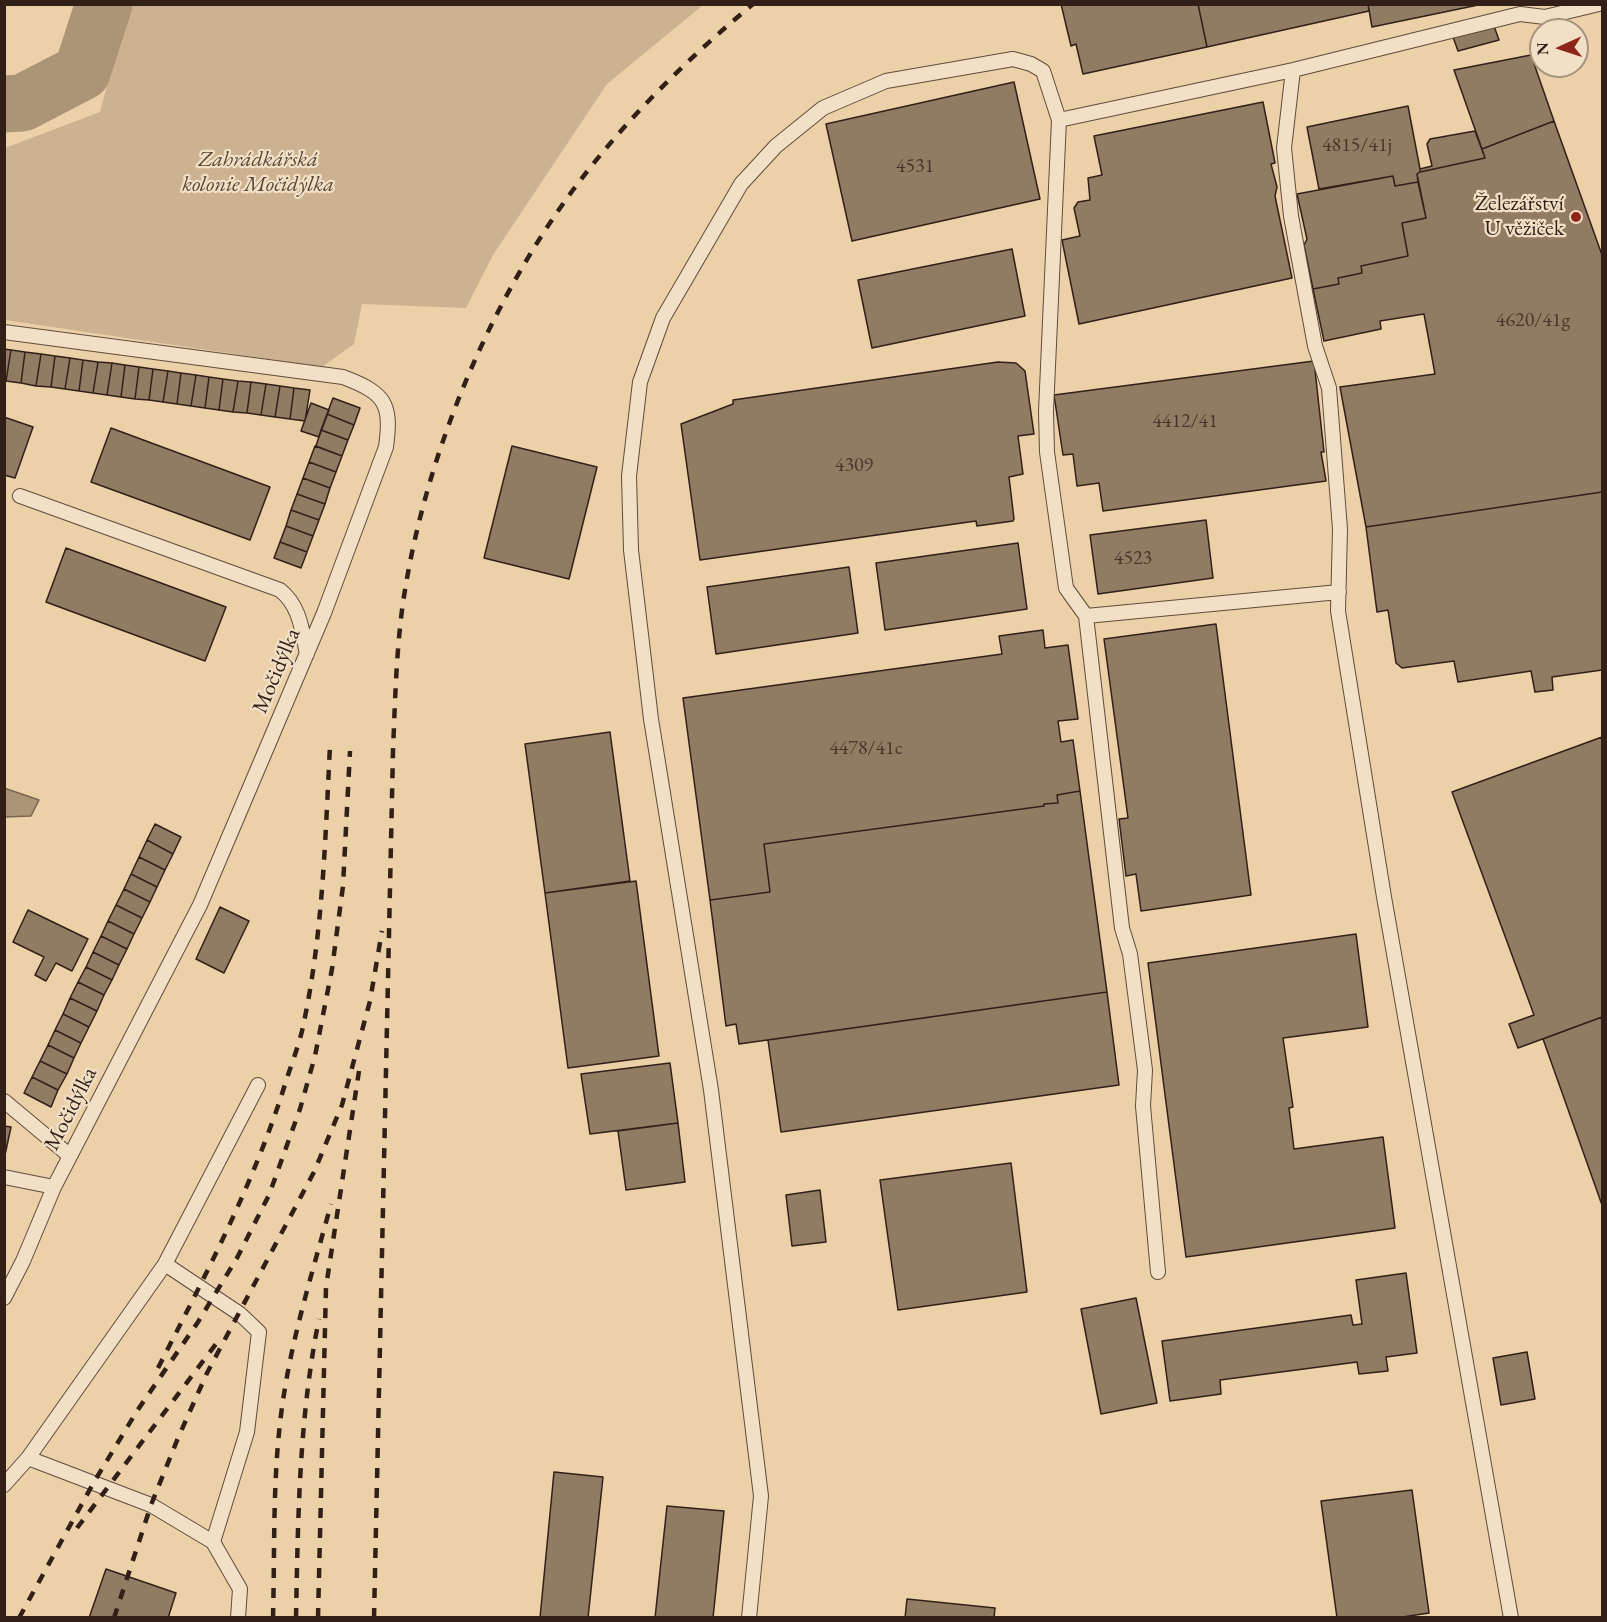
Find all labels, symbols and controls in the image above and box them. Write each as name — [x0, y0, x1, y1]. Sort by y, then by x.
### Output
north arrow — [1529, 18, 1589, 78]
text: N — [1532, 42, 1553, 56]
house number: 4815/41j — [1322, 134, 1392, 158]
park label: Zahrádkářská kolonie Močidýlka — [182, 147, 334, 198]
house number: 4531 — [896, 155, 934, 179]
place label: Železářství U věžiček — [1475, 191, 1564, 242]
marker: Železářství U věžiček — [1569, 210, 1583, 224]
house number: 4620/41g — [1496, 309, 1570, 333]
house number: 4412/41 — [1152, 410, 1218, 434]
house number: 4309 — [835, 454, 873, 478]
house number: 4523 — [1114, 547, 1152, 571]
street label: Močidýlka — [247, 625, 307, 717]
house number: 4478/41c — [829, 737, 903, 761]
street label: Močidýlka — [39, 1063, 103, 1155]

